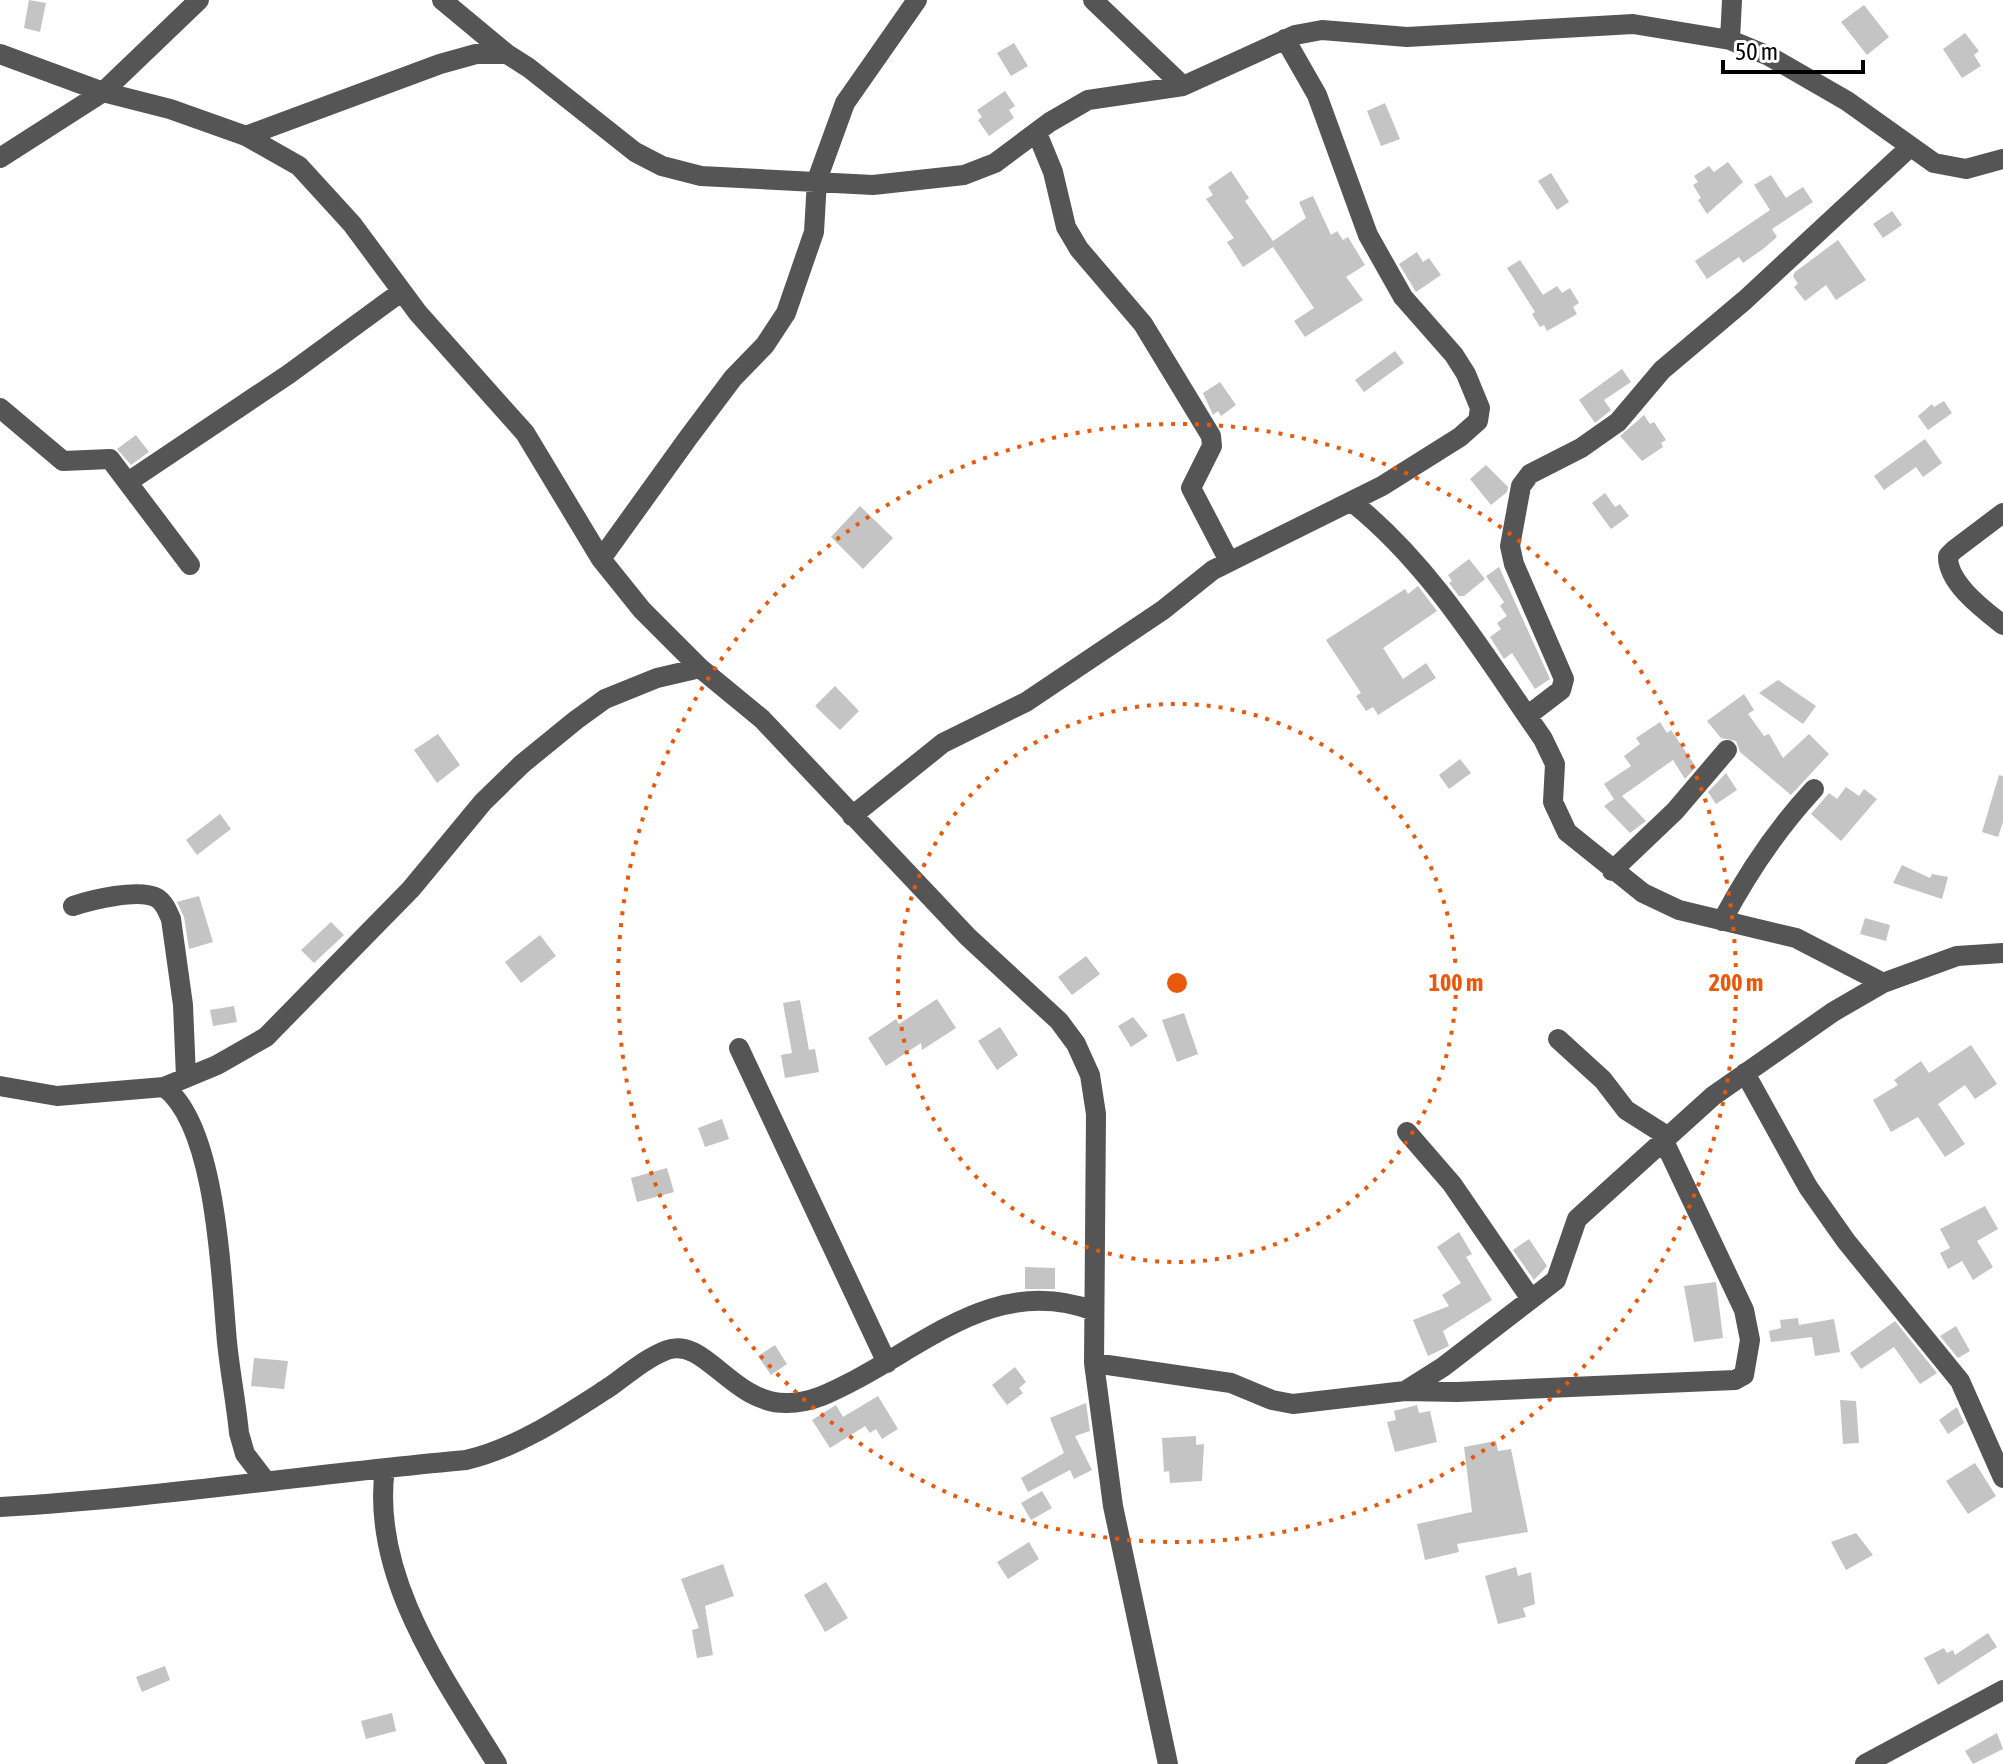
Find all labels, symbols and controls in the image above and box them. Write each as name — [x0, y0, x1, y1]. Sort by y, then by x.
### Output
scale bar — [1723, 24, 1863, 74]
text: 50 m — [1735, 38, 1778, 65]
centre of rings — [1163, 969, 1191, 997]
text: 100 m — [1429, 969, 1483, 996]
text: 200 m — [1709, 969, 1763, 996]

